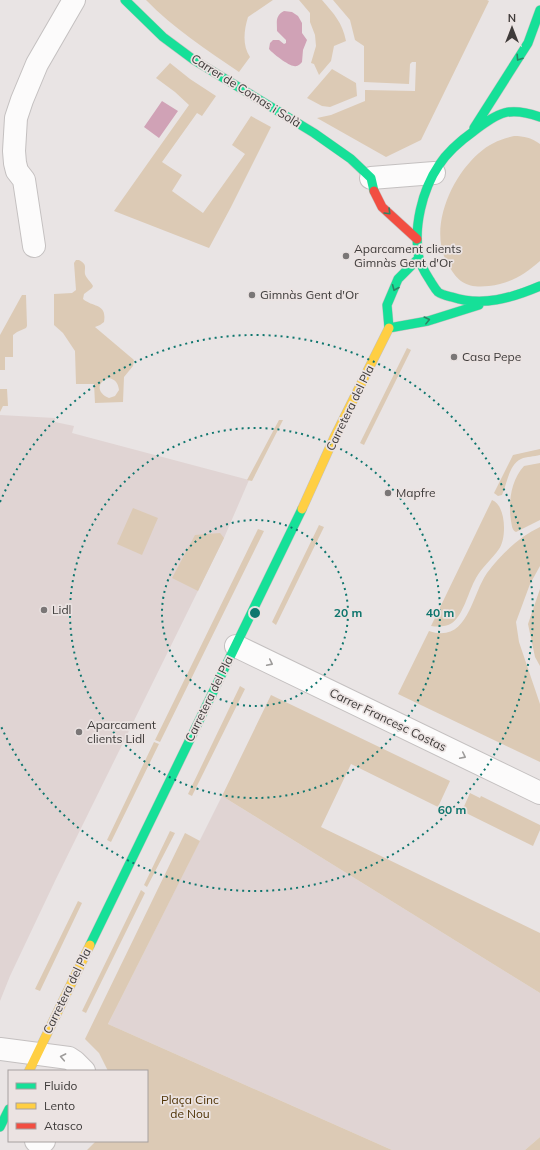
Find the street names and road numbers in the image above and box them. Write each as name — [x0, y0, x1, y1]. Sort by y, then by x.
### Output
street label: Carrer de Comas i Solà — [189, 51, 304, 130]
street label: Carretera del Pla — [322, 363, 377, 453]
street label: Carretera del Pla — [181, 654, 236, 744]
street label: Carrer Francesc Costas — [327, 685, 449, 754]
street label: Carretera del Pla — [39, 946, 94, 1036]

